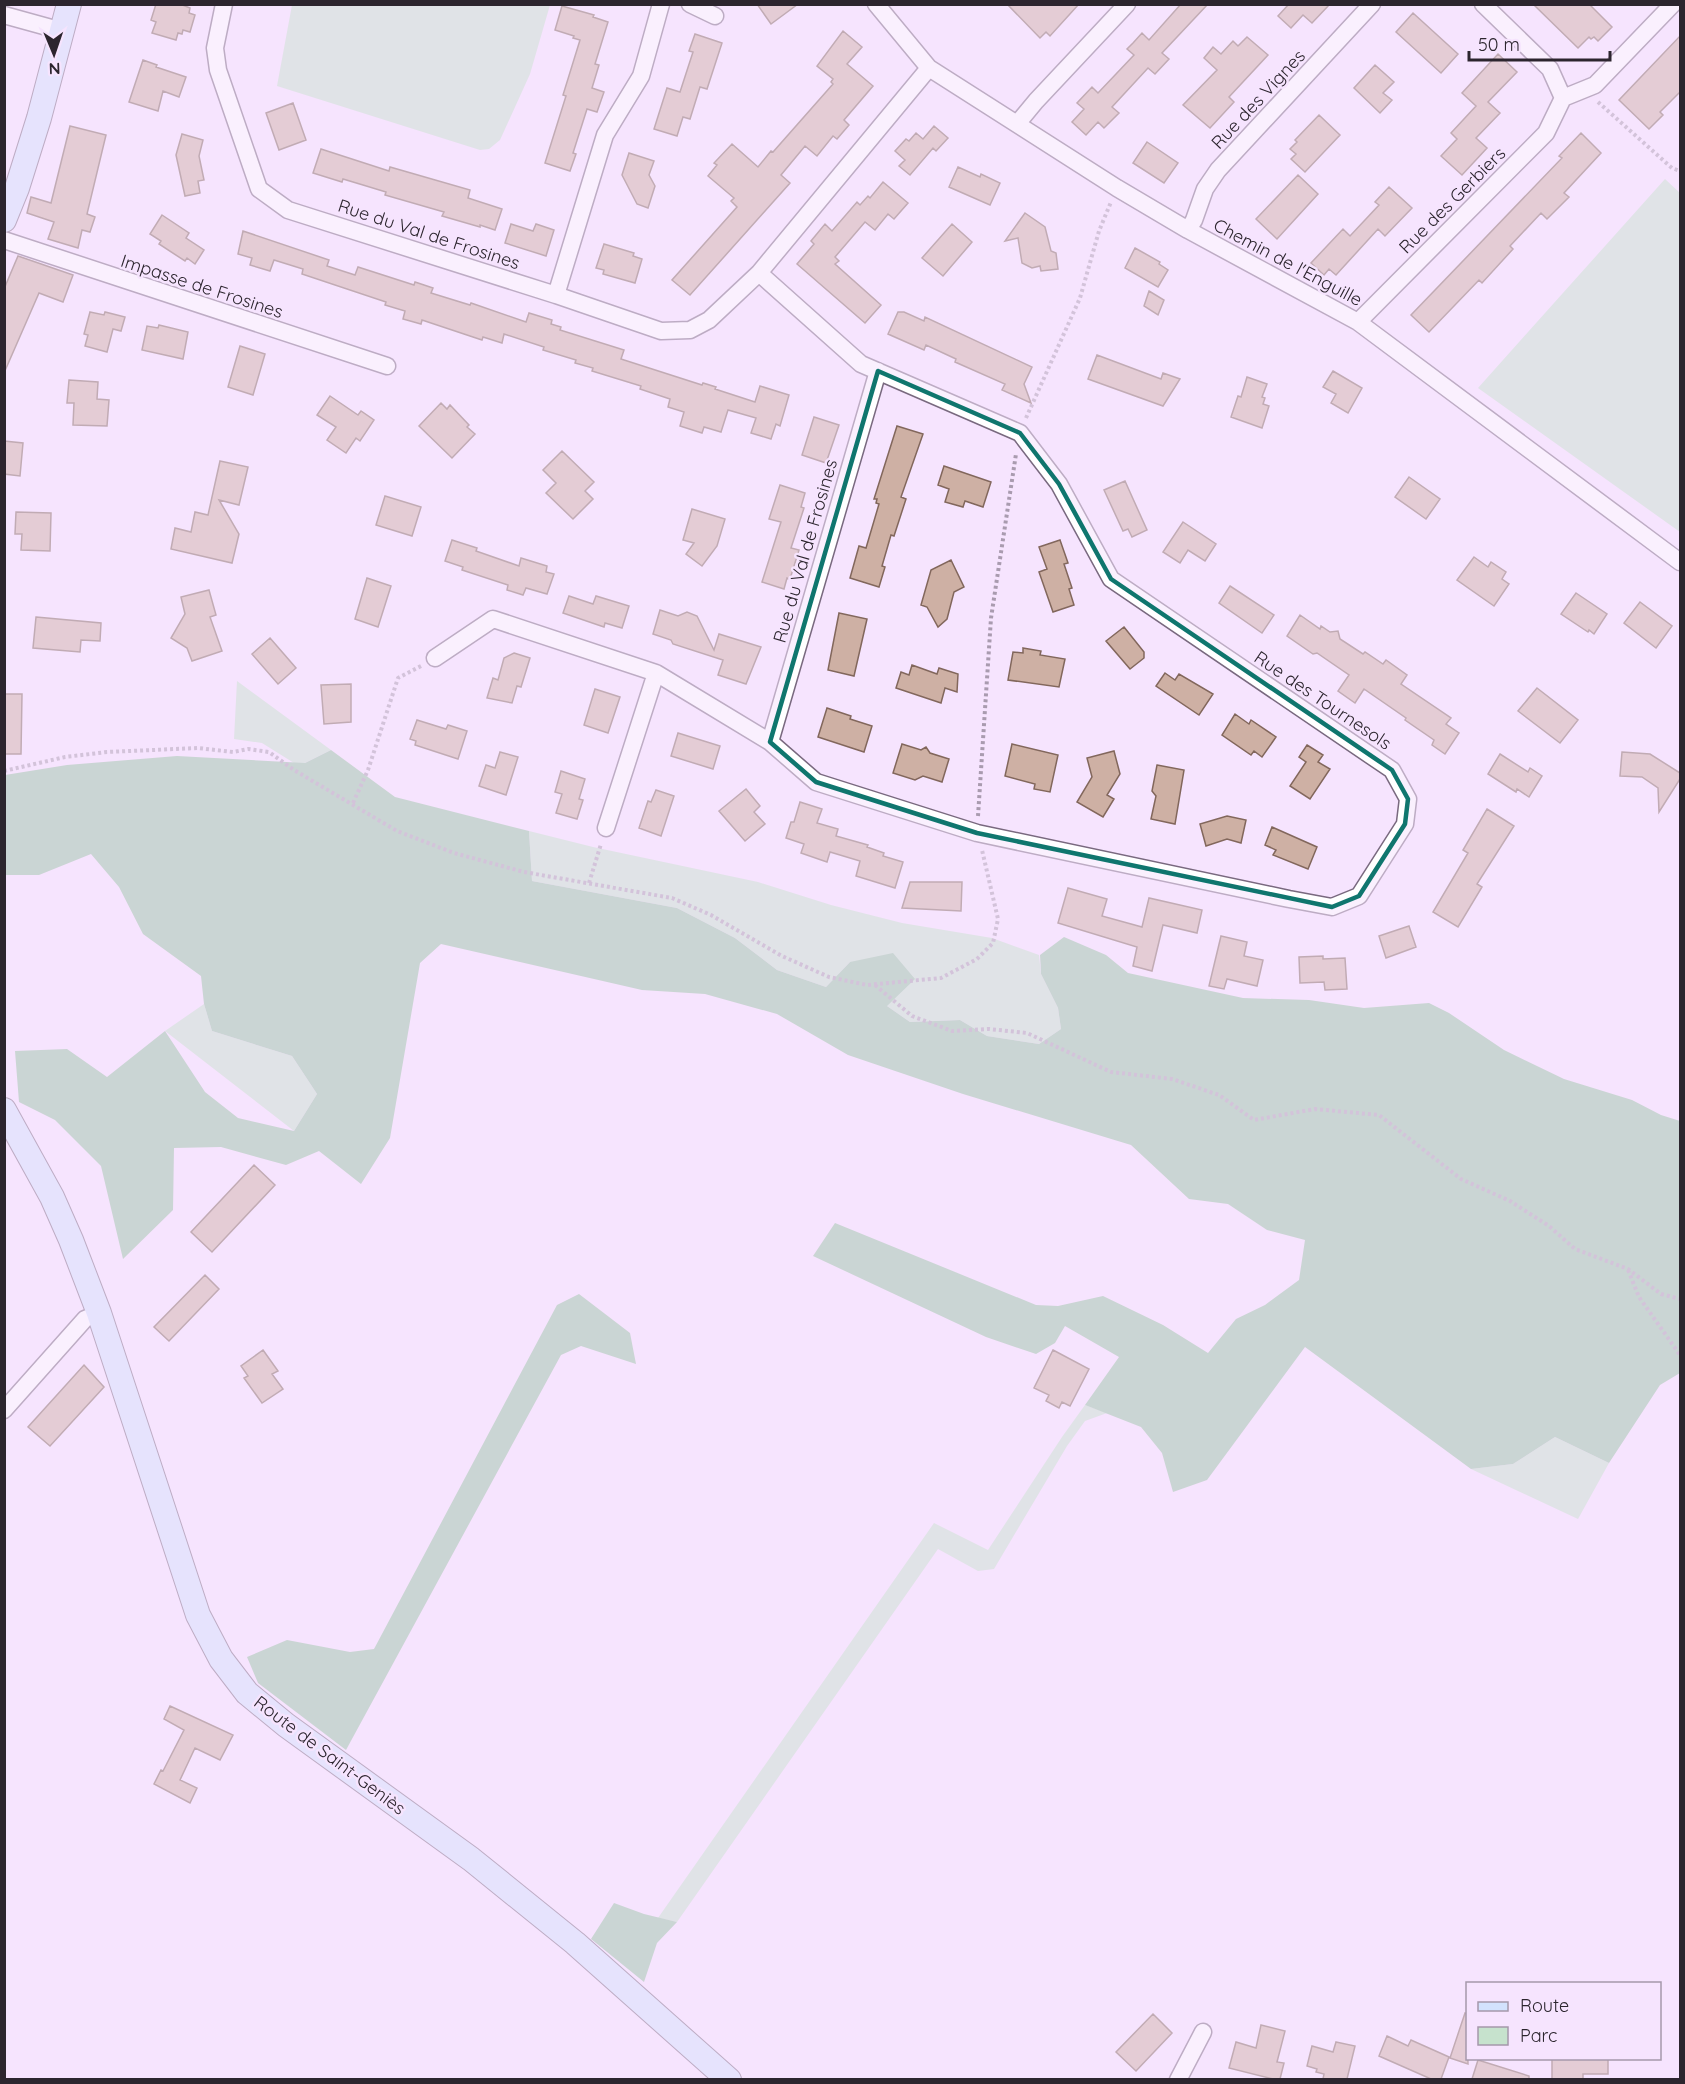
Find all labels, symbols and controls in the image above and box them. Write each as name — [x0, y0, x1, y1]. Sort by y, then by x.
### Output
north arrow — [24, 24, 84, 84]
scale bar — [1469, 24, 1610, 62]
text: 50 m — [1478, 33, 1520, 56]
street label: Rue des Vignes — [1206, 44, 1310, 154]
text: N — [48, 59, 61, 79]
street label: Rue des Gerbiers — [1394, 142, 1510, 258]
street label: Rue du Val de Frosines — [335, 194, 523, 274]
street label: Chemin de l'Enguille — [1210, 213, 1366, 311]
street label: Impasse de Frosines — [118, 249, 286, 323]
street label: Rue du Val de Frosines — [768, 457, 842, 645]
street label: Rue des Tournesols — [1250, 645, 1396, 755]
street label: Route de Saint-Geniès — [250, 1690, 410, 1820]
legend — [1466, 1982, 1661, 2060]
text: Route — [1520, 1994, 1569, 2017]
text: Parc — [1520, 2024, 1557, 2047]

